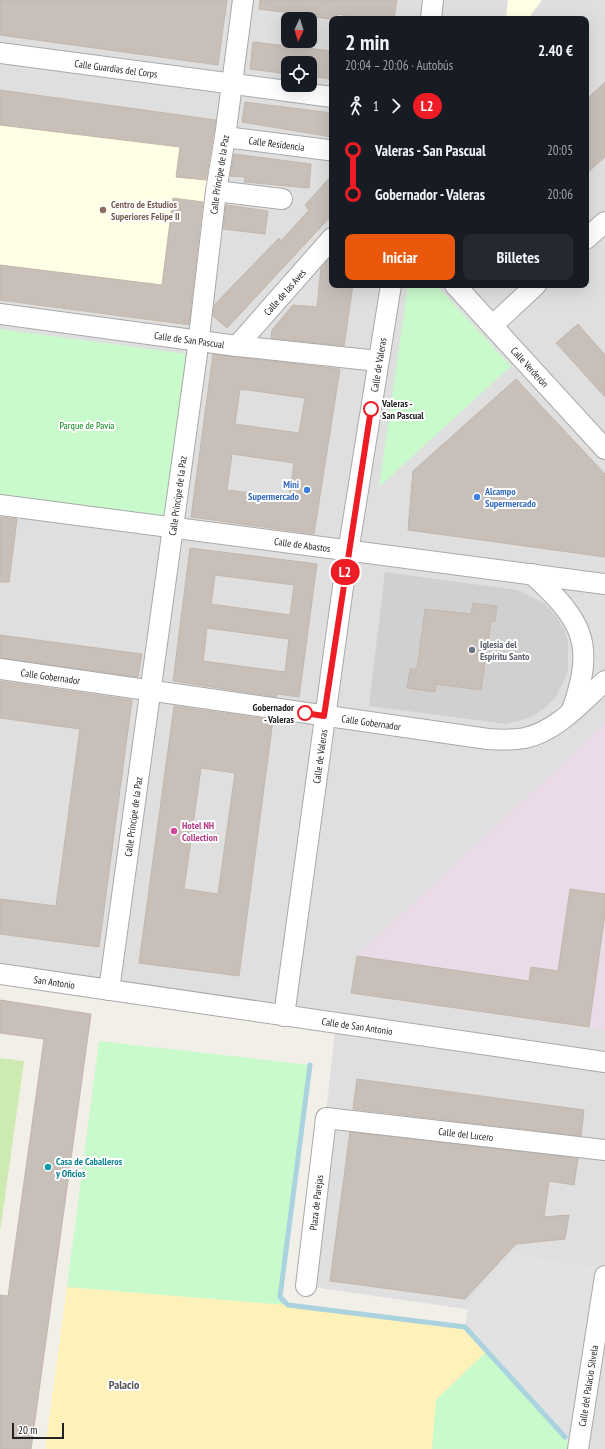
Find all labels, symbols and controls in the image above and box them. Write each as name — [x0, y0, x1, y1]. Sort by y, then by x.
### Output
north arrow — [281, 12, 317, 48]
map controls — [281, 12, 317, 92]
text: 2 min — [345, 28, 389, 56]
text: 2.40 € — [538, 41, 573, 60]
button: locate — [281, 56, 317, 92]
street label: Calle Guardias del Corps — [74, 57, 159, 81]
text: 20:04 – 20:06 · Autobús — [345, 57, 453, 74]
icon: walk — [345, 95, 367, 117]
icon: forward — [385, 95, 407, 117]
text: L2 — [421, 97, 434, 115]
text: 1 — [373, 98, 379, 115]
street label: Calle Príncipe de la Paz — [207, 134, 232, 215]
street label: Calle Residencia — [248, 134, 305, 154]
text: Valeras - San Pascual — [375, 141, 486, 160]
text: 20:05 — [547, 142, 573, 159]
text: Gobernador - Valeras — [375, 185, 485, 204]
text: 20:06 — [547, 186, 573, 203]
place label: Centro de Estudios Superiores Felipe II — [111, 198, 180, 223]
marker: Centro de Estudios Superiores Felipe II — [98, 205, 108, 215]
button: Iniciar — [345, 234, 455, 280]
button: Billetes — [463, 234, 573, 280]
street label: Calle de las Aves — [261, 266, 309, 318]
street label: Calle de San Pascual — [153, 329, 226, 351]
street label: Calle de Valeras — [368, 336, 390, 393]
street label: Calle Verderón — [508, 344, 551, 390]
place label: Valeras - San Pascual — [381, 397, 424, 422]
marker: Valeras - San Pascual — [363, 401, 379, 417]
park label: Parque de Pavía — [60, 419, 114, 432]
street label: Calle Príncipe de la Paz — [166, 455, 190, 536]
place label: Mini Supermercado — [248, 478, 300, 503]
marker: Mini Supermercado — [302, 485, 312, 495]
place label: Alcampo Supermercado — [484, 485, 536, 510]
marker: Alcampo Supermercado — [472, 492, 482, 502]
street label: Calle de Abastos — [273, 535, 332, 555]
line badge: L2 — [327, 559, 363, 585]
text: L2 — [339, 563, 351, 581]
place label: Iglesia del Espíritu Santo — [480, 638, 530, 663]
marker: Iglesia del Espíritu Santo — [467, 645, 477, 655]
street label: Calle Gobernador — [20, 666, 81, 687]
place label: Gobernador - Valeras — [252, 701, 294, 726]
marker: Gobernador - Valeras — [297, 705, 313, 721]
street label: Calle Gobernador — [341, 712, 402, 733]
street label: Calle de Valeras — [310, 728, 330, 784]
street label: Calle Príncipe de la Paz — [122, 776, 145, 857]
place label: Hotel NH Collection — [182, 819, 218, 844]
marker: Hotel NH Collection — [169, 826, 179, 836]
street label: San Antonio — [33, 973, 76, 992]
street label: Calle de San Antonio — [321, 1015, 394, 1038]
street label: Calle del Lucero — [438, 1125, 494, 1144]
place label: Casa de Caballeros y Oficios — [55, 1155, 123, 1180]
marker: Casa de Caballeros y Oficios — [43, 1162, 53, 1172]
street label: Plaza de Parejas — [307, 1174, 326, 1231]
street label: Calle del Palacio Silvela — [576, 1344, 601, 1428]
district label: Palacio — [109, 1377, 140, 1392]
scale bar — [12, 1421, 64, 1440]
text: 20 m — [18, 1423, 37, 1437]

